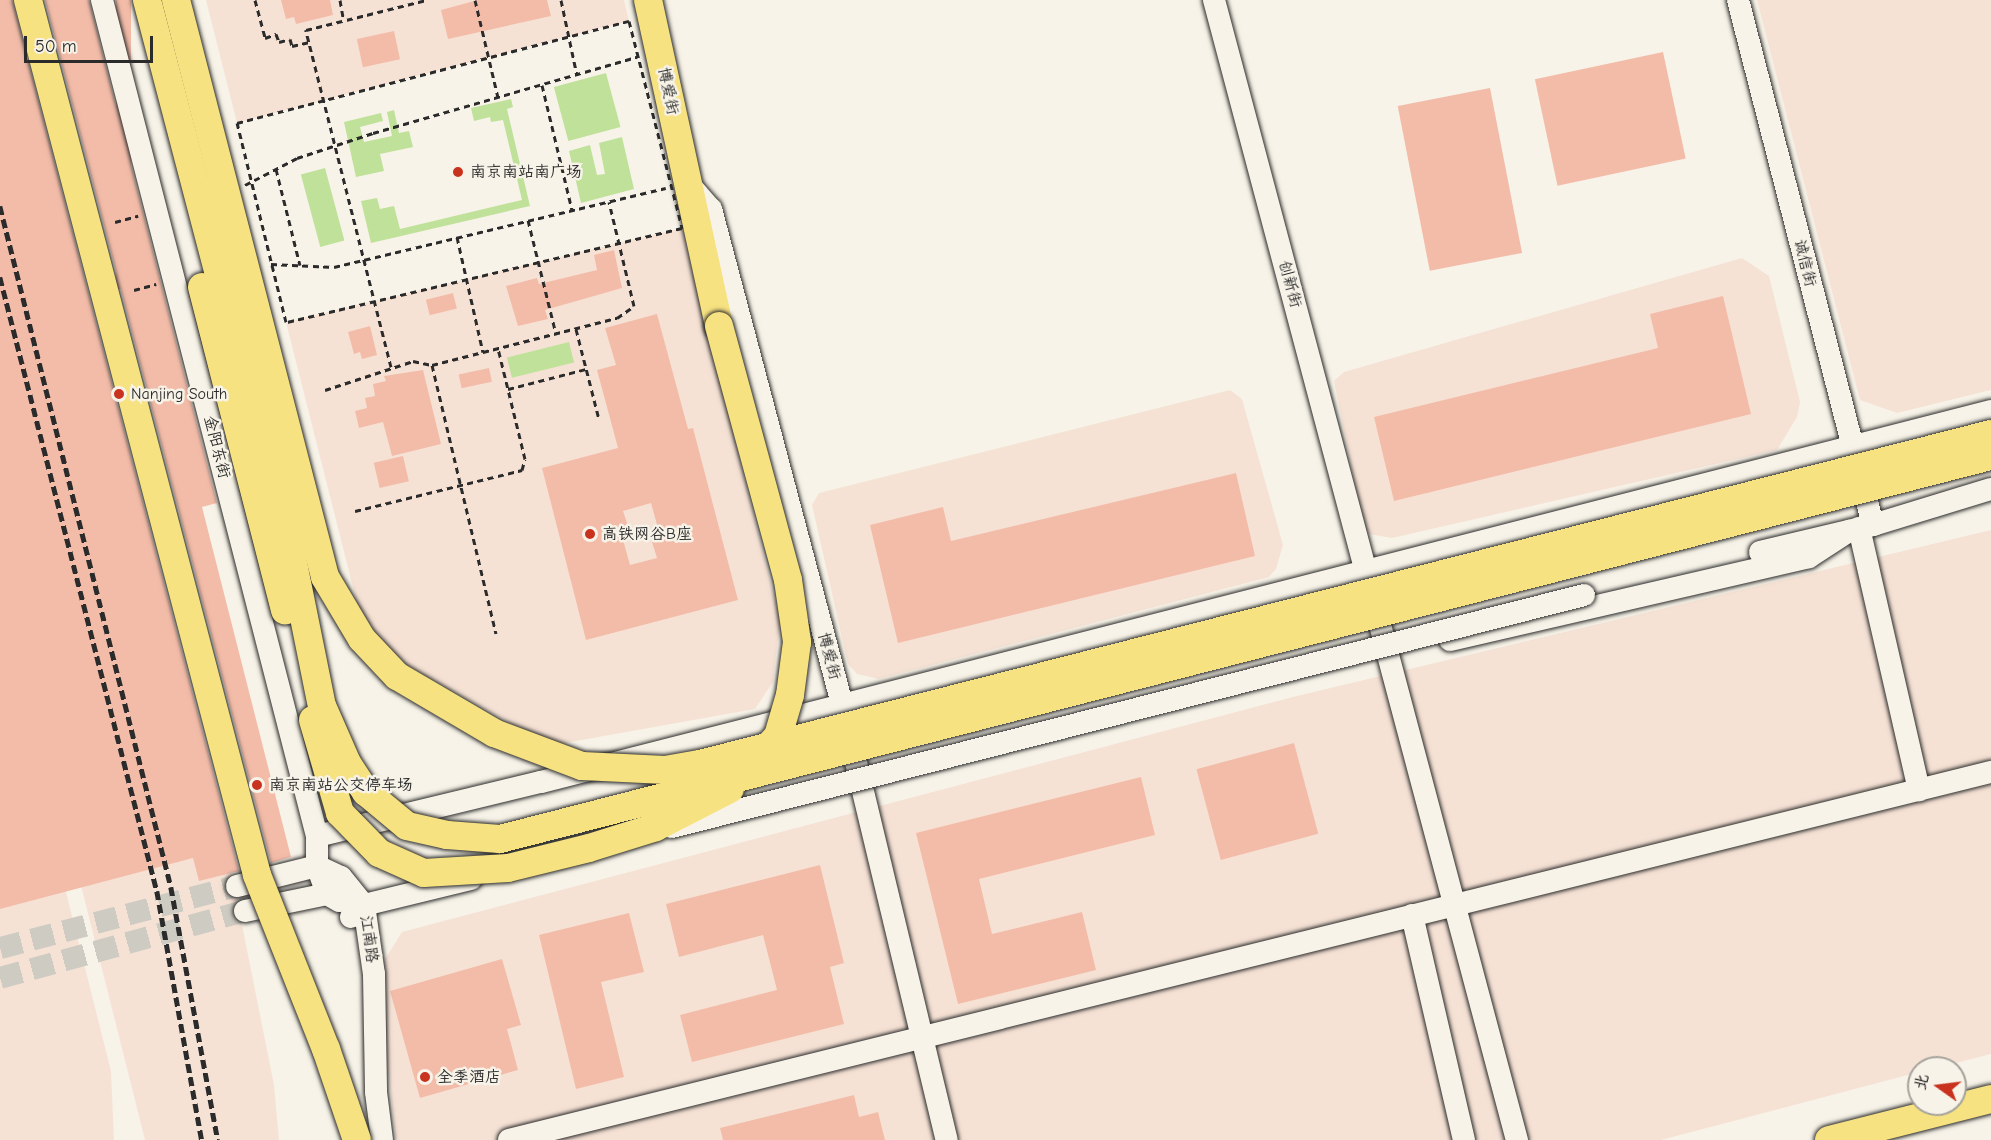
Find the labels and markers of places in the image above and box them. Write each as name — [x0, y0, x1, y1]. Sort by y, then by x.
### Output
place label: 南京南站南广场 — [470, 162, 582, 182]
marker: 南京南站南广场 — [451, 165, 465, 179]
place label: Nanjing South — [131, 384, 227, 404]
marker: Nanjing South — [112, 387, 126, 401]
place label: 高铁网谷B座 — [602, 524, 692, 544]
marker: 高铁网谷B座 — [583, 527, 597, 541]
place label: 南京南站公交停车场 — [269, 775, 413, 795]
marker: 南京南站公交停车场 — [250, 778, 264, 792]
place label: 全季酒店 — [437, 1067, 501, 1087]
marker: 全季酒店 — [418, 1070, 432, 1084]

